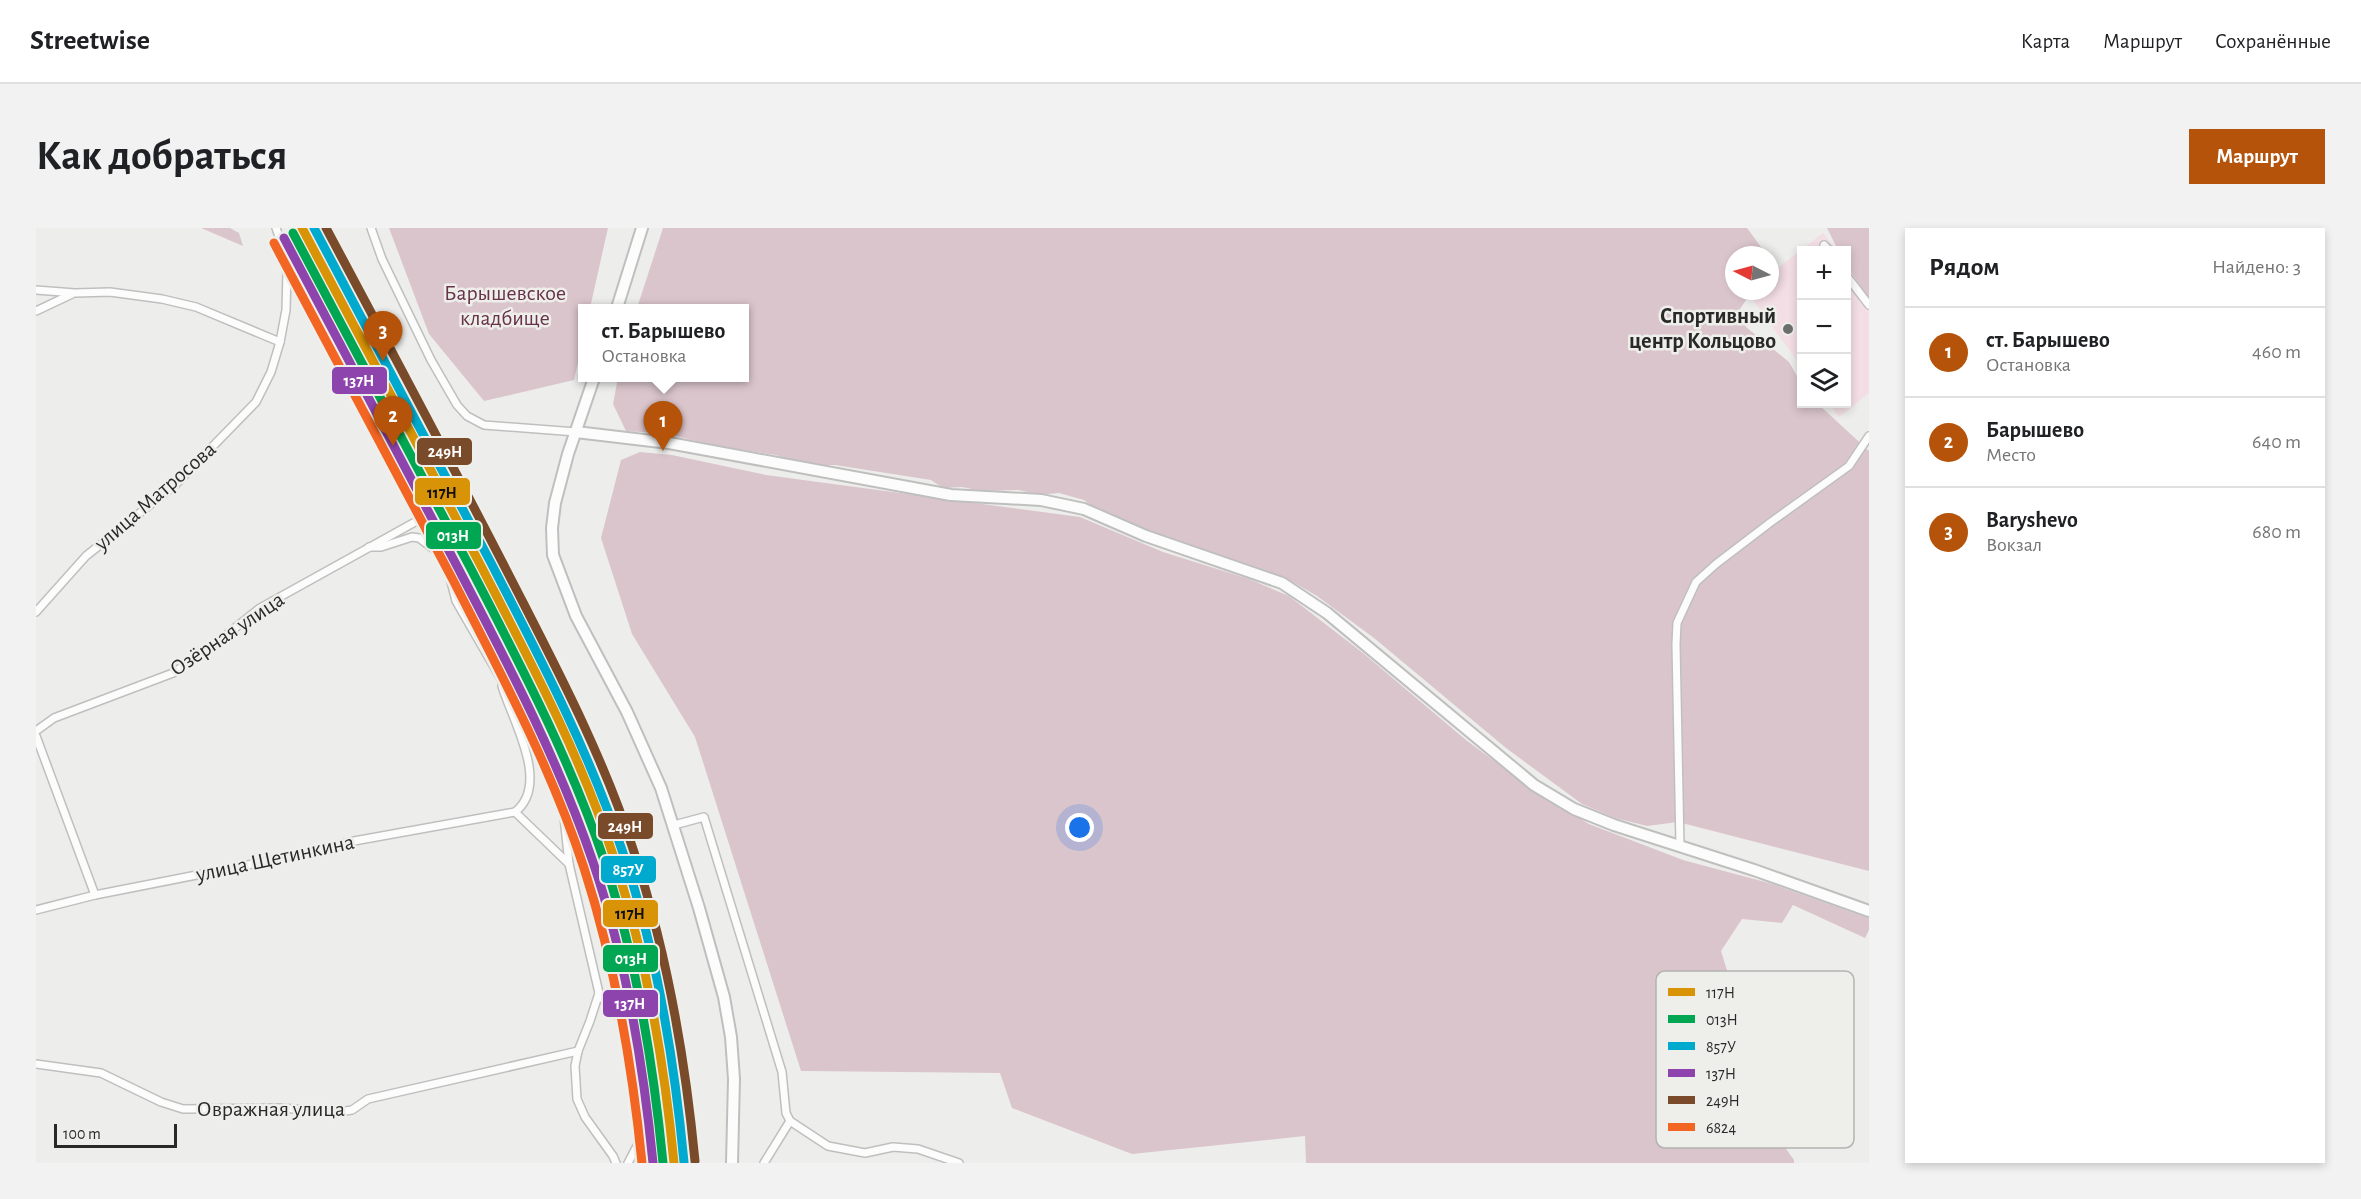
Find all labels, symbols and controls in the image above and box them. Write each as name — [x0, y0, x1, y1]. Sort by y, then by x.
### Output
text: Streetwise — [30, 27, 150, 55]
text: Карта — [2021, 31, 2070, 52]
text: Маршрут — [2103, 31, 2182, 52]
text: Сохранённые — [2215, 31, 2331, 52]
button: Маршрут — [2189, 129, 2325, 184]
text: Как добраться — [36, 135, 287, 177]
north arrow — [1725, 246, 1779, 300]
map controls — [1797, 246, 1851, 408]
button: + — [1797, 246, 1851, 300]
text: Рядом — [1929, 254, 2000, 280]
text: Найдено: 3 — [2212, 257, 2301, 277]
park label: Барышевское кладбище — [444, 282, 566, 329]
button: − — [1797, 300, 1851, 354]
popup — [578, 304, 749, 382]
place label: Спортивный центр Кольцово — [1629, 305, 1776, 352]
pin: 3 — [364, 312, 402, 361]
text: ст. Барышево — [602, 320, 725, 342]
marker: Спортивный центр Кольцово — [1781, 322, 1795, 336]
text: ст. Барышево — [1986, 329, 2110, 351]
text: 1 — [1945, 342, 1952, 362]
text: 460 m — [2252, 342, 2301, 362]
text: Остановка — [602, 346, 686, 366]
button: layers — [1797, 354, 1851, 408]
text: Остановка — [1986, 355, 2071, 375]
line badge: 137Н — [331, 366, 388, 395]
text: 137Н — [344, 373, 374, 389]
pin: 2 — [374, 396, 412, 446]
pin: 1 — [644, 402, 682, 451]
text: Барышево — [1986, 419, 2084, 441]
text: 2 — [1944, 432, 1953, 452]
text: 640 m — [2252, 432, 2301, 452]
line badge: 249Н — [416, 437, 473, 466]
street label: улица Матросова — [89, 438, 220, 555]
text: 249Н — [428, 444, 462, 460]
text: Место — [1986, 445, 2036, 465]
line badge: 117Н — [414, 477, 471, 506]
text: 117Н — [427, 485, 457, 501]
text: Baryshevo — [1986, 509, 2078, 531]
line badge: 013Н — [425, 521, 482, 550]
text: 3 — [1944, 522, 1953, 542]
text: 680 m — [2252, 522, 2301, 542]
text: 013Н — [437, 528, 469, 544]
text: Вокзал — [1986, 535, 2042, 555]
street label: Озёрная улица — [166, 588, 288, 680]
line badge: 249Н — [597, 812, 654, 840]
your location — [1065, 813, 1094, 842]
text: 249Н — [608, 819, 642, 835]
street label: улица Щетинкина — [193, 830, 356, 886]
line badge: 857У — [600, 855, 657, 884]
text: 857У — [612, 862, 644, 878]
line badge: 117Н — [602, 899, 659, 928]
text: 117Н — [615, 906, 645, 922]
line badge: 013Н — [602, 944, 659, 973]
text: 013Н — [615, 951, 647, 967]
legend — [1656, 971, 1854, 1148]
text: 117Н — [1706, 985, 1735, 1001]
line badge: 137Н — [602, 989, 659, 1018]
text: 137Н — [615, 996, 645, 1012]
text: 013Н — [1706, 1012, 1738, 1028]
text: 857У — [1706, 1039, 1736, 1055]
text: 137Н — [1706, 1066, 1736, 1082]
text: 249Н — [1706, 1093, 1740, 1109]
street label: Овражная улица — [197, 1098, 345, 1120]
text: 6824 — [1706, 1120, 1736, 1136]
scale bar — [54, 1121, 177, 1148]
text: 100 m — [63, 1126, 101, 1142]

